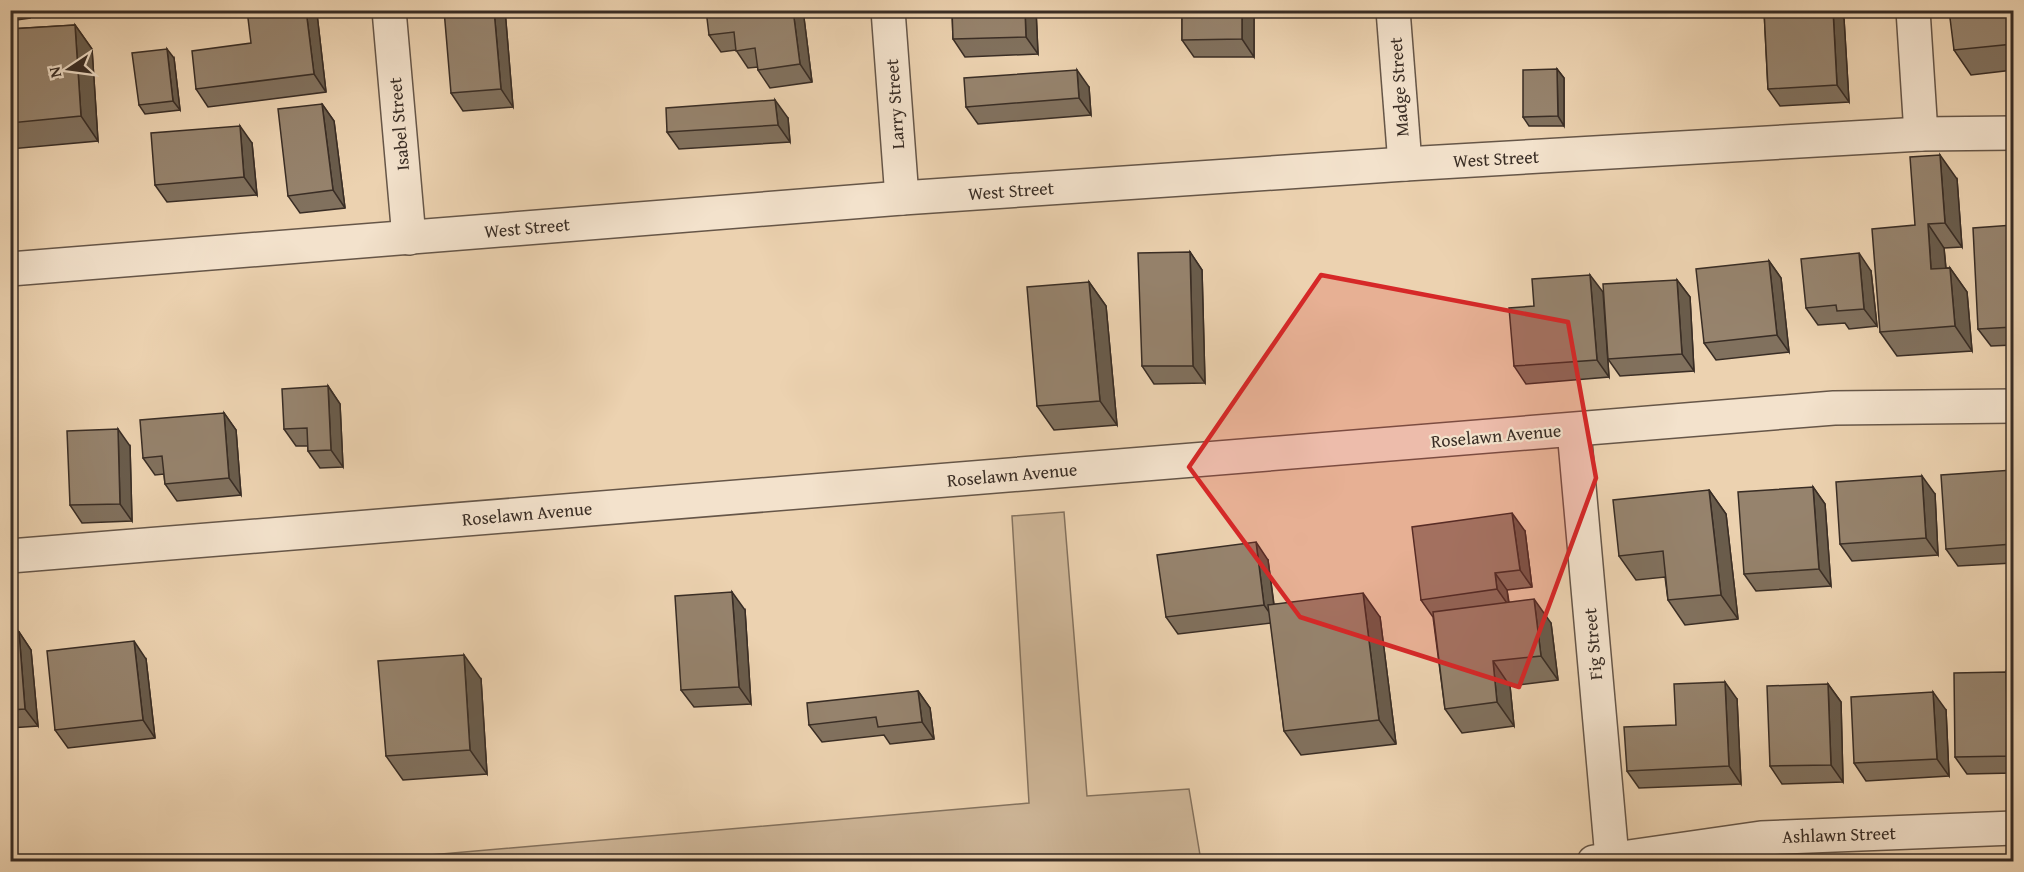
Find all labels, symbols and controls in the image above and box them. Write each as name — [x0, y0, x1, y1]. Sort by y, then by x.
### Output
street label: Madge Street — [1382, 36, 1415, 138]
north arrow — [39, 39, 99, 99]
street label: Larry Street — [878, 57, 911, 150]
text: N — [41, 64, 67, 80]
street label: Isabel Street — [381, 76, 416, 172]
street label: West Street — [1452, 143, 1540, 174]
street label: West Street — [967, 174, 1055, 207]
street label: West Street — [483, 210, 572, 245]
street label: Roselawn Avenue — [1430, 416, 1562, 455]
street label: Roselawn Avenue — [946, 455, 1078, 494]
street label: Roselawn Avenue — [461, 494, 593, 533]
street label: Fig Street — [1576, 606, 1609, 681]
street label: Ashlawn Street — [1782, 819, 1897, 850]

